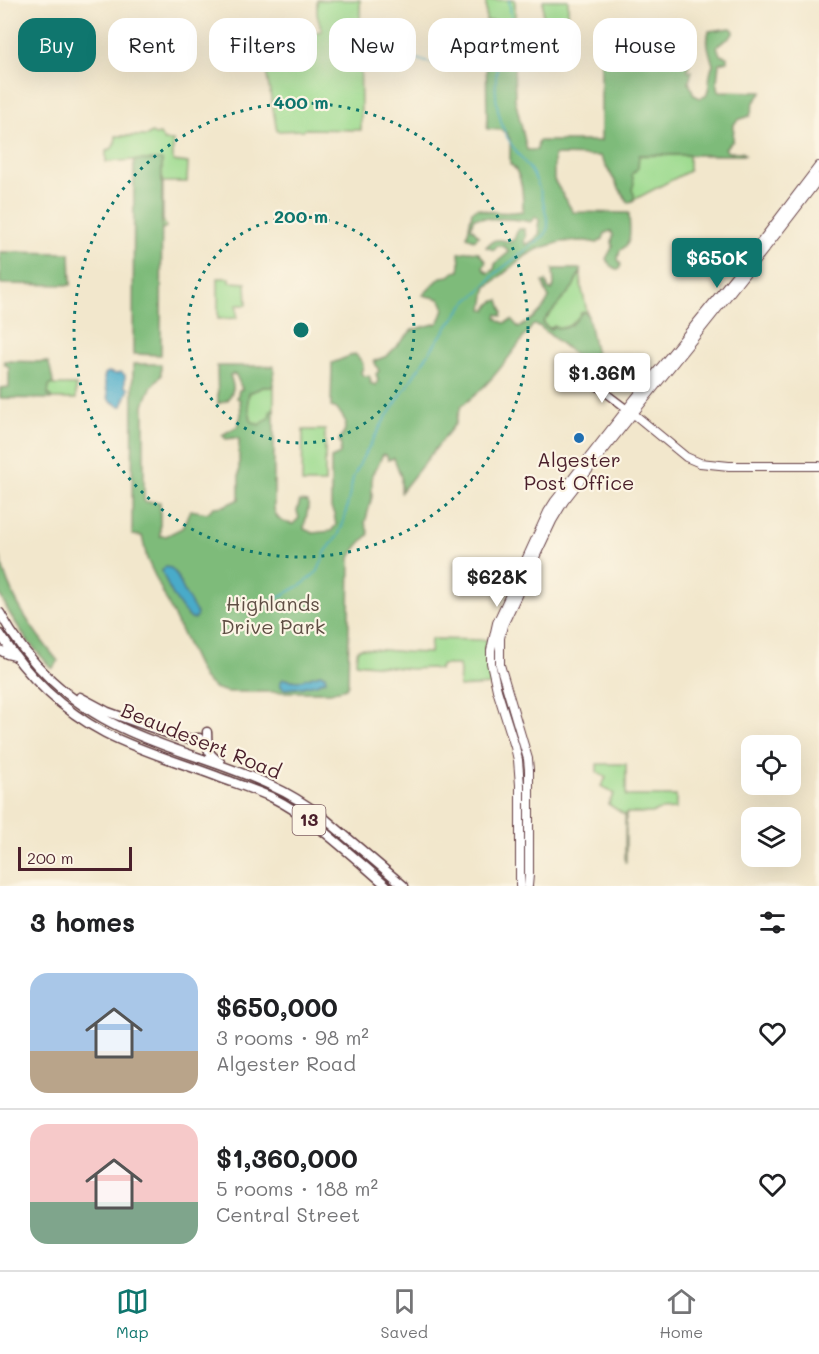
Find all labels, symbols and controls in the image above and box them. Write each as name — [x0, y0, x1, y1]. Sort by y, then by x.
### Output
chip: Buy — [18, 18, 96, 72]
chip: Rent — [108, 18, 197, 72]
chip: Filters — [209, 18, 317, 72]
chip: New — [329, 18, 416, 72]
chip: Apartment — [428, 18, 581, 72]
chip: House — [593, 18, 697, 72]
text: 400 m — [273, 90, 329, 114]
text: 200 m — [274, 204, 328, 228]
pin: $650K — [675, 238, 759, 289]
text: $650K — [686, 244, 748, 270]
centre of rings — [291, 320, 311, 340]
pin: $1.36M — [553, 353, 651, 404]
text: $1.36M — [568, 359, 636, 385]
marker: Algester Post Office — [572, 431, 586, 445]
place label: Algester Post Office — [524, 446, 634, 495]
pin: $628K — [455, 557, 539, 608]
text: $628K — [466, 563, 528, 589]
park label: Highlands Drive Park — [221, 590, 325, 639]
street label: Beaudesert Road — [117, 696, 285, 784]
map controls — [741, 735, 801, 867]
button: locate — [741, 735, 801, 795]
road number: 13 — [292, 805, 326, 835]
button: layers — [741, 807, 801, 867]
scale bar — [18, 844, 132, 872]
text: 200 m — [27, 847, 74, 868]
text: 3 homes — [30, 905, 135, 939]
icon: filters — [756, 906, 789, 939]
text: $650,000 — [216, 990, 338, 1024]
icon: home — [78, 997, 150, 1069]
icon: heart — [756, 1017, 789, 1050]
text: 3 rooms · 98 m² — [216, 1024, 369, 1050]
text: Algester Road — [216, 1050, 356, 1076]
text: $1,360,000 — [216, 1141, 358, 1175]
icon: home — [78, 1148, 150, 1220]
icon: heart — [756, 1168, 789, 1201]
text: 5 rooms · 188 m² — [216, 1175, 378, 1201]
text: Central Street — [216, 1201, 360, 1227]
tab: Map — [116, 1285, 149, 1342]
tab: Saved — [380, 1285, 428, 1342]
tab: Home — [660, 1285, 703, 1342]

